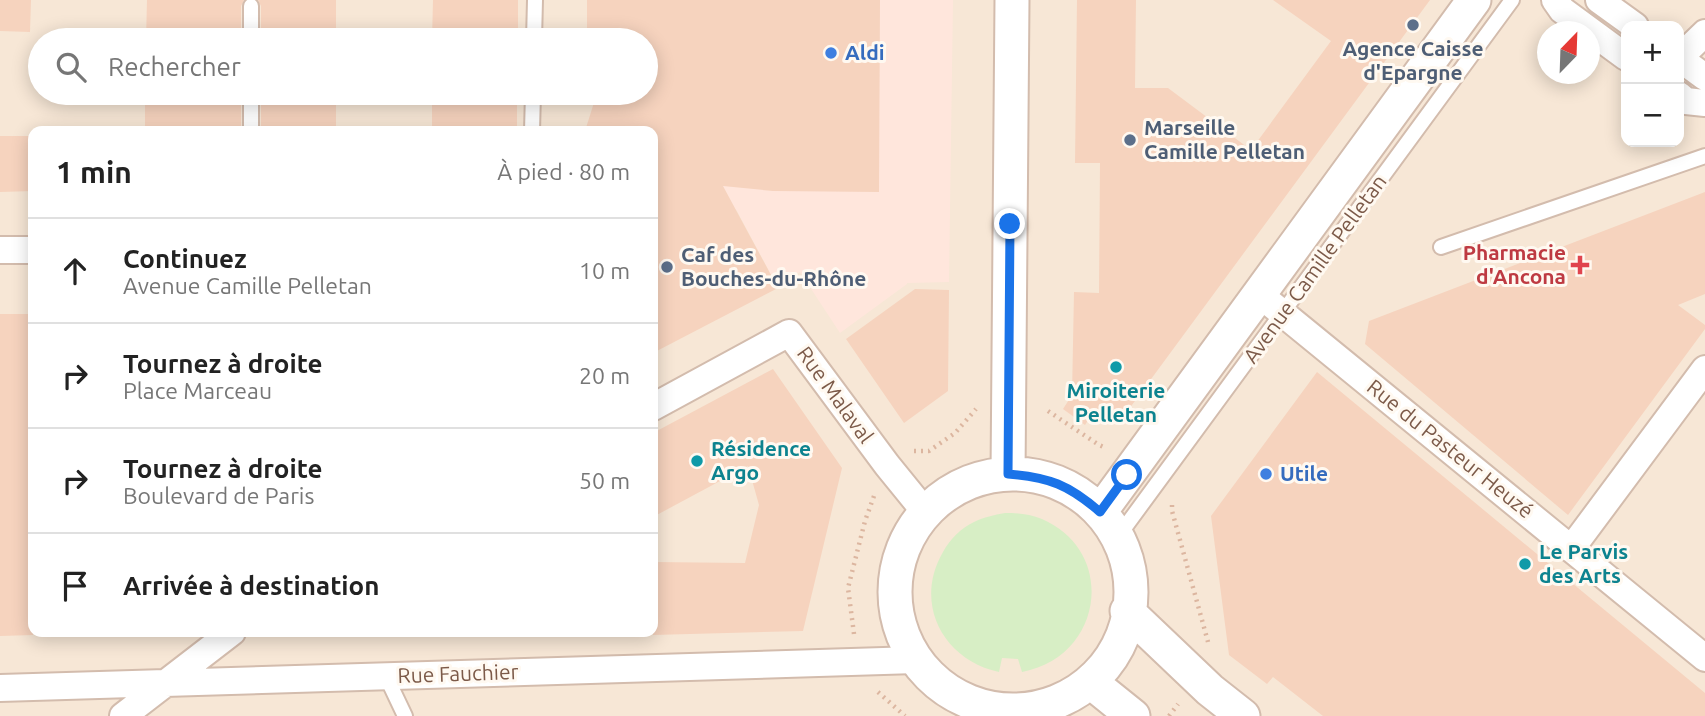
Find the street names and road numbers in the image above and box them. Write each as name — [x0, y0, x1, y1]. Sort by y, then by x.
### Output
street label: Avenue Camille Pelletan — [1238, 169, 1391, 367]
street label: Rue Malaval — [793, 342, 879, 447]
street label: Rue du Pasteur Heuzé — [1363, 374, 1538, 523]
street label: Rue Fauchier — [397, 659, 519, 687]

